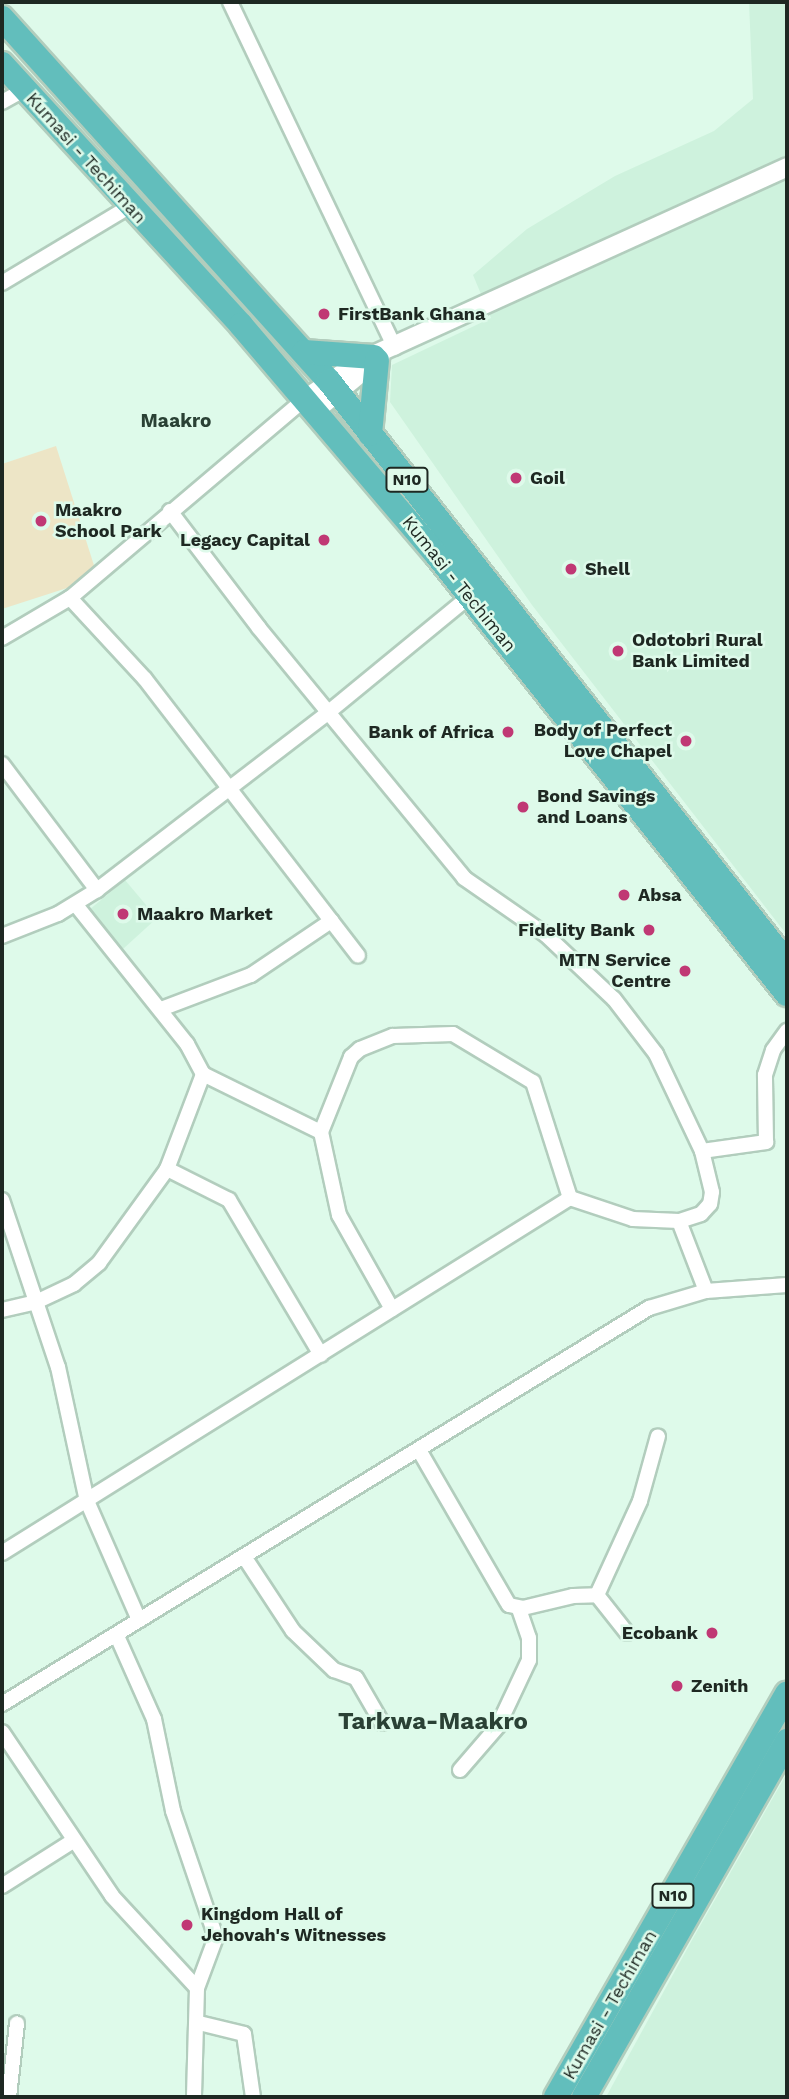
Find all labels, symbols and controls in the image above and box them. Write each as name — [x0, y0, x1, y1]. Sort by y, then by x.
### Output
street label: Kumasi - Techiman — [21, 88, 151, 228]
place label: FirstBank Ghana — [338, 303, 486, 325]
marker: FirstBank Ghana — [316, 306, 332, 322]
district label: Maakro — [141, 410, 211, 432]
road number: N10 — [384, 467, 430, 492]
place label: Goil — [530, 467, 565, 489]
marker: Goil — [508, 470, 524, 486]
place label: Maakro School Park — [55, 500, 162, 542]
street label: Kumasi - Techiman — [397, 511, 521, 657]
marker: Maakro School Park — [33, 513, 49, 529]
place label: Legacy Capital — [180, 529, 310, 551]
marker: Legacy Capital — [316, 532, 332, 548]
place label: Shell — [585, 558, 630, 580]
marker: Shell — [563, 561, 579, 577]
place label: Odotobri Rural Bank Limited — [632, 630, 763, 672]
marker: Odotobri Rural Bank Limited — [610, 643, 626, 659]
place label: Body of Perfect Love Chapel — [533, 720, 672, 762]
place label: Bank of Africa — [367, 721, 494, 743]
marker: Bank of Africa — [500, 724, 516, 740]
marker: Body of Perfect Love Chapel — [678, 733, 694, 749]
place label: Bond Savings and Loans — [537, 786, 655, 828]
marker: Bond Savings and Loans — [515, 799, 531, 815]
place label: Absa — [638, 884, 681, 906]
marker: Absa — [616, 887, 632, 903]
place label: Maakro Market — [137, 903, 273, 925]
marker: Maakro Market — [115, 906, 131, 922]
place label: Fidelity Bank — [518, 919, 635, 941]
marker: Fidelity Bank — [641, 922, 657, 938]
place label: MTN Service Centre — [559, 950, 671, 992]
marker: MTN Service Centre — [677, 963, 693, 979]
place label: Ecobank — [622, 1622, 698, 1644]
marker: Ecobank — [704, 1625, 720, 1641]
place label: Zenith — [691, 1675, 748, 1697]
marker: Zenith — [669, 1678, 685, 1694]
district label: Tarkwa-Maakro — [338, 1708, 528, 1736]
road number: N10 — [650, 1884, 696, 1908]
place label: Kingdom Hall of Jehovah's Witnesses — [201, 1904, 387, 1946]
marker: Kingdom Hall of Jehovah's Witnesses — [179, 1917, 195, 1933]
street label: Kumasi - Techiman — [558, 1926, 662, 2084]

